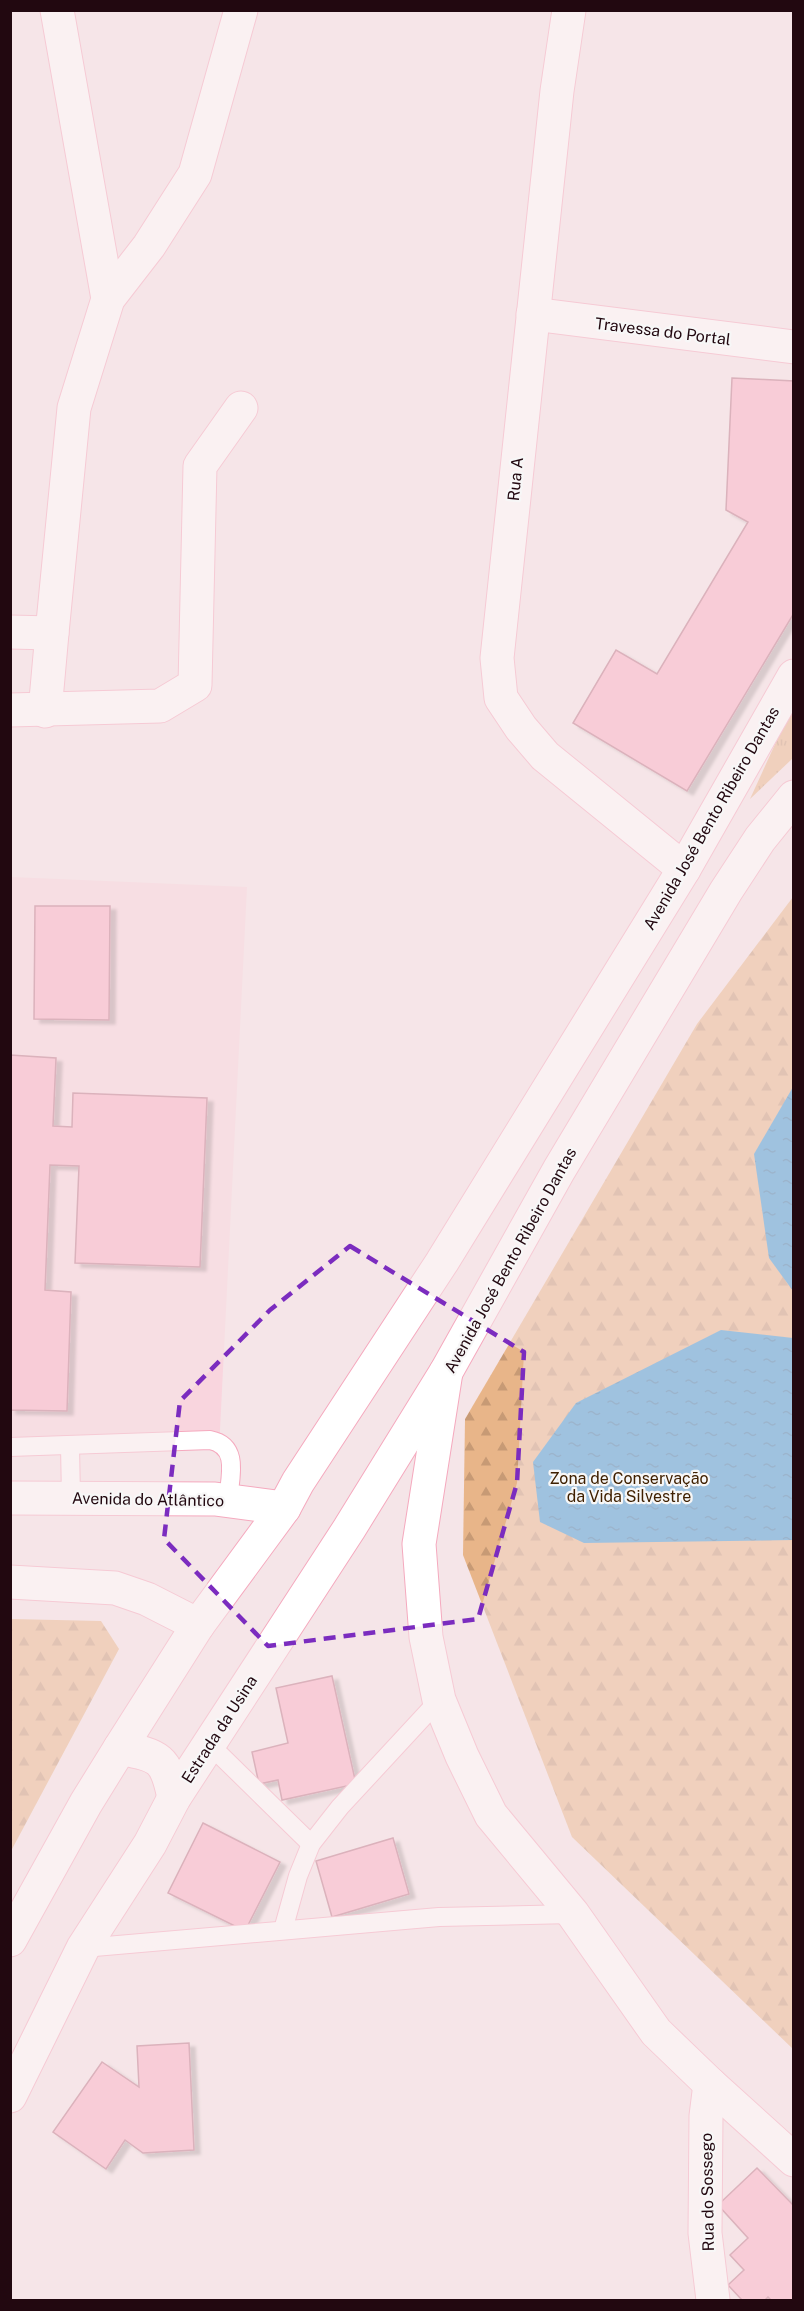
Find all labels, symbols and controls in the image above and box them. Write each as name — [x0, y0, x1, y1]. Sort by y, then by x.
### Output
street label: Travessa do Portal — [594, 314, 732, 349]
street label: Rua A — [504, 456, 527, 502]
street label: Avenida José Bento Ribeiro Dantas — [639, 703, 783, 933]
street label: Avenida José Bento Ribeiro Dantas — [440, 1144, 581, 1376]
park label: Zona de Conservação da Vida Silvestre — [549, 1469, 709, 1506]
street label: Avenida do Atlântico — [72, 1489, 224, 1510]
street label: Estrada da Usina — [178, 1672, 261, 1787]
street label: Rua do Sossego — [697, 2133, 718, 2251]

